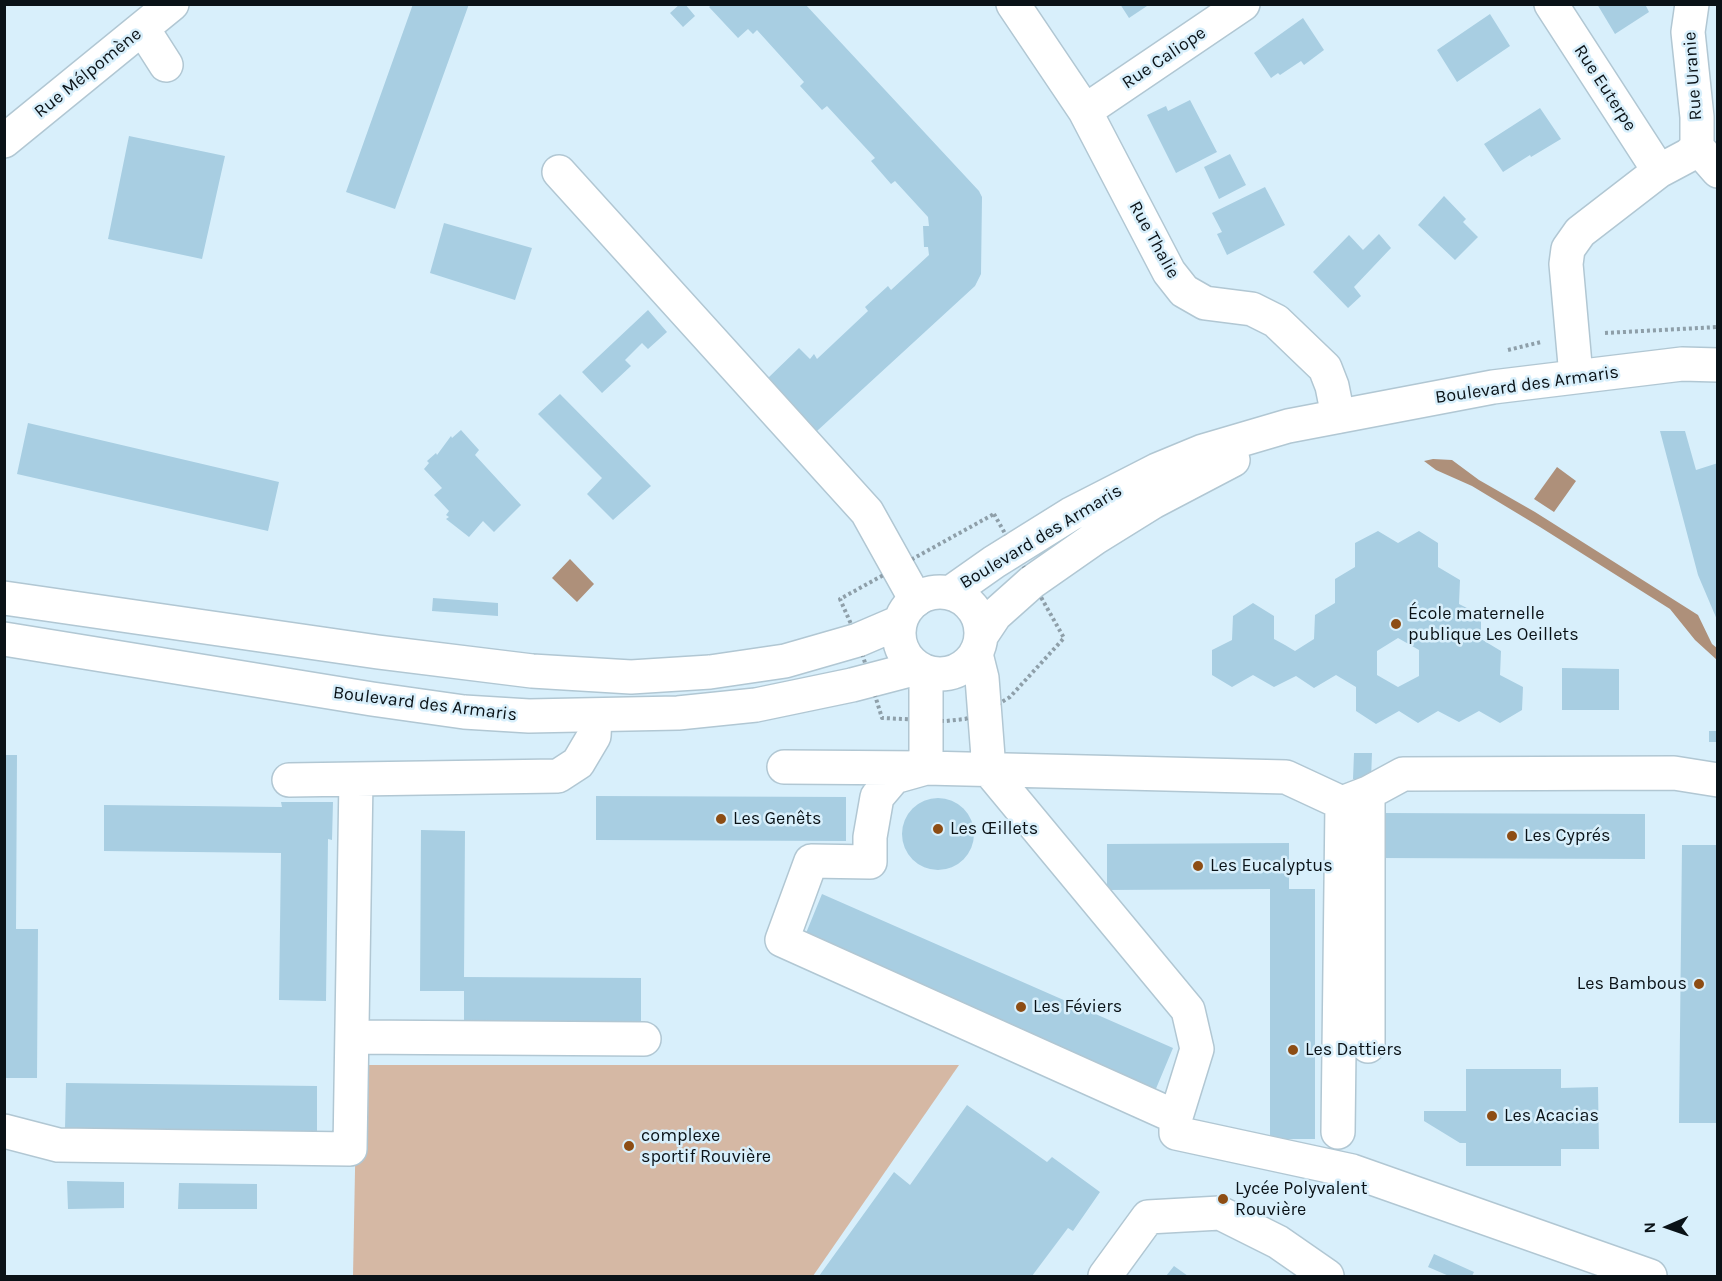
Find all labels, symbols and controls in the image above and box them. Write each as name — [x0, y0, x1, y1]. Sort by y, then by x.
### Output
street label: Rue Caliope — [1118, 22, 1210, 94]
street label: Rue Mélpomène — [30, 23, 146, 123]
street label: Rue Uranie — [1679, 31, 1707, 121]
street label: Rue Euterpe — [1569, 41, 1641, 135]
street label: Rue Thalie — [1124, 198, 1184, 282]
street label: Boulevard des Armaris — [1434, 361, 1620, 409]
street label: Boulevard des Armaris — [956, 480, 1126, 594]
place label: École maternelle publique Les Oeillets — [1408, 603, 1579, 646]
marker: École maternelle publique Les Oeillets — [1389, 617, 1403, 631]
street label: Boulevard des Armaris — [332, 682, 518, 726]
place label: Les Genêts — [733, 808, 822, 830]
marker: Les Genêts — [714, 812, 728, 826]
place label: Les Œillets — [950, 818, 1038, 840]
marker: Les Œillets — [931, 822, 945, 836]
place label: Les Cyprés — [1524, 825, 1611, 847]
marker: Les Cyprés — [1505, 829, 1519, 843]
place label: Les Eucalyptus — [1210, 855, 1333, 877]
marker: Les Eucalyptus — [1191, 859, 1205, 873]
place label: Les Bambous — [1577, 973, 1687, 995]
marker: Les Bambous — [1692, 977, 1706, 991]
place label: Les Féviers — [1033, 996, 1122, 1018]
marker: Les Féviers — [1014, 1000, 1028, 1014]
place label: Les Dattiers — [1305, 1039, 1402, 1061]
marker: Les Dattiers — [1286, 1043, 1300, 1057]
place label: Les Acacias — [1504, 1105, 1599, 1127]
marker: Les Acacias — [1485, 1109, 1499, 1123]
place label: complexe sportif Rouvière — [641, 1125, 771, 1168]
marker: complexe sportif Rouvière — [622, 1139, 636, 1153]
place label: Lycée Polyvalent Rouvière — [1235, 1178, 1367, 1220]
marker: Lycée Polyvalent Rouvière — [1216, 1192, 1230, 1206]
north arrow — [1638, 1197, 1698, 1257]
text: N — [1640, 1222, 1659, 1234]

